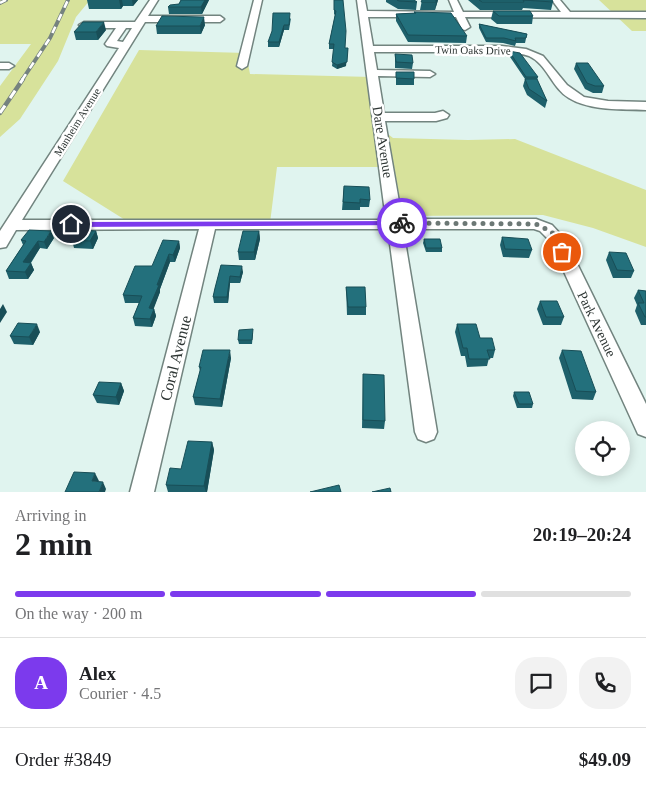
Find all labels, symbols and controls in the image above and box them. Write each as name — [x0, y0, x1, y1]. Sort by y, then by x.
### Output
street label: Twin Oaks Drive — [435, 43, 511, 57]
street label: Manheim Avenue — [51, 86, 103, 158]
street label: Dare Avenue — [369, 105, 396, 179]
courier — [377, 198, 427, 248]
pin — [50, 203, 92, 245]
icon: bike — [388, 209, 416, 237]
icon: home — [57, 210, 85, 238]
pin — [541, 231, 583, 273]
icon: bag — [548, 238, 576, 266]
street label: Park Avenue — [574, 289, 619, 359]
street label: Coral Avenue — [157, 314, 194, 402]
map controls — [575, 421, 630, 476]
button: locate — [575, 421, 630, 476]
text: Arriving in — [15, 507, 87, 524]
text: 20:19–20:24 — [533, 524, 631, 545]
text: 2 min — [15, 526, 92, 562]
text: On the way · 200 m — [15, 605, 143, 622]
button: chat — [515, 657, 567, 709]
button: phone — [579, 657, 631, 709]
text: Alex — [79, 663, 116, 684]
text: A — [34, 672, 48, 693]
text: Courier · 4.5 — [79, 685, 161, 702]
text: Order #3849 — [15, 749, 112, 770]
text: $49.09 — [579, 749, 631, 770]

